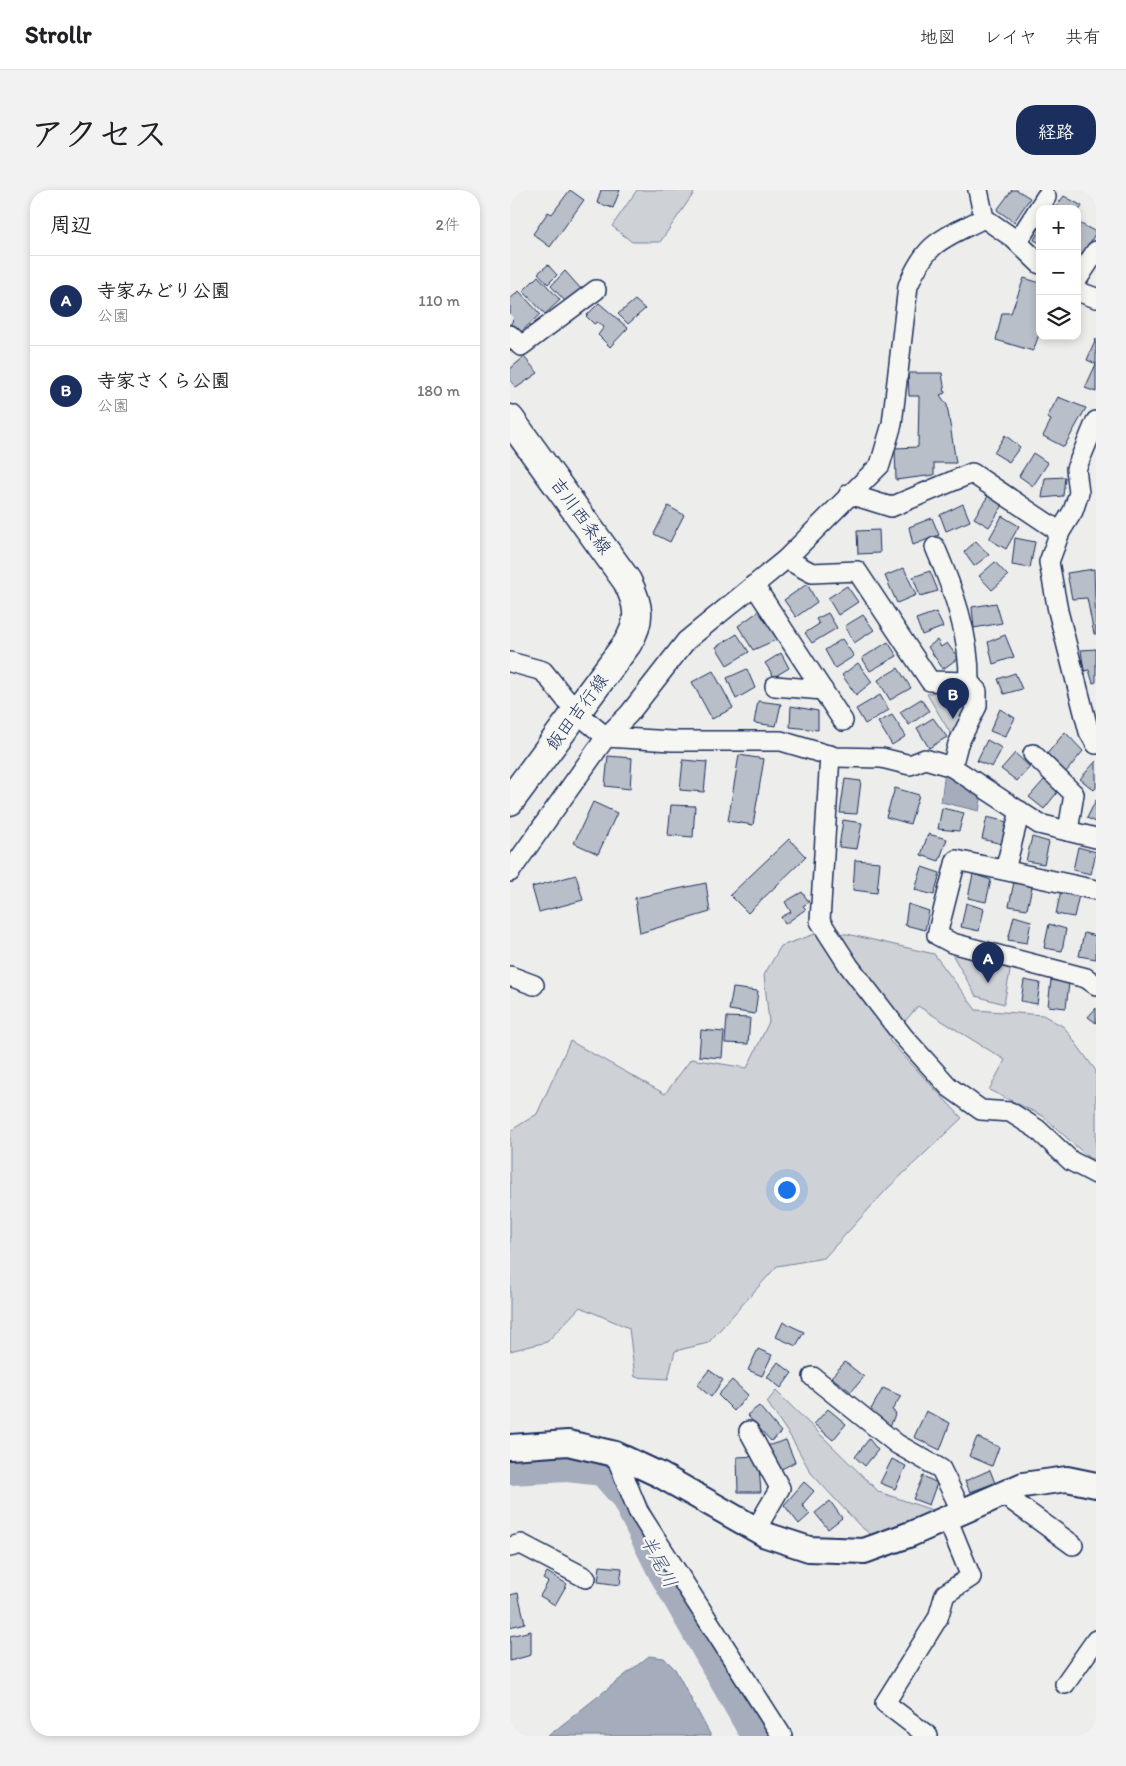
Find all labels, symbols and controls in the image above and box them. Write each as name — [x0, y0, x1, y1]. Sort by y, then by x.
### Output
text: Strollr — [25, 20, 91, 49]
text: 地図 — [920, 26, 956, 48]
text: レイヤ — [984, 26, 1037, 48]
text: 共有 — [1065, 26, 1101, 48]
button: 経路 — [1016, 105, 1096, 155]
text: アクセス — [30, 113, 168, 155]
map controls — [1036, 205, 1081, 340]
button: + — [1036, 205, 1081, 250]
text: 周辺 — [50, 212, 92, 237]
text: 2件 — [436, 215, 460, 234]
button: − — [1036, 250, 1081, 295]
text: 寺家みどり公園 — [97, 279, 230, 302]
text: A — [61, 291, 71, 310]
text: 110 m — [418, 291, 460, 310]
button: layers — [1036, 295, 1081, 340]
text: 公園 — [97, 306, 129, 325]
text: 寺家さくら公園 — [97, 369, 230, 392]
text: B — [61, 381, 71, 400]
text: 180 m — [417, 381, 460, 400]
text: 公園 — [97, 396, 129, 415]
street label: 吉川西条線 — [546, 473, 616, 559]
street label: 飯田吉行線 — [541, 669, 613, 755]
pin: B — [937, 678, 969, 719]
pin: A — [972, 942, 1004, 983]
your location — [774, 1177, 800, 1203]
water label: 半尾川 — [635, 1530, 683, 1592]

